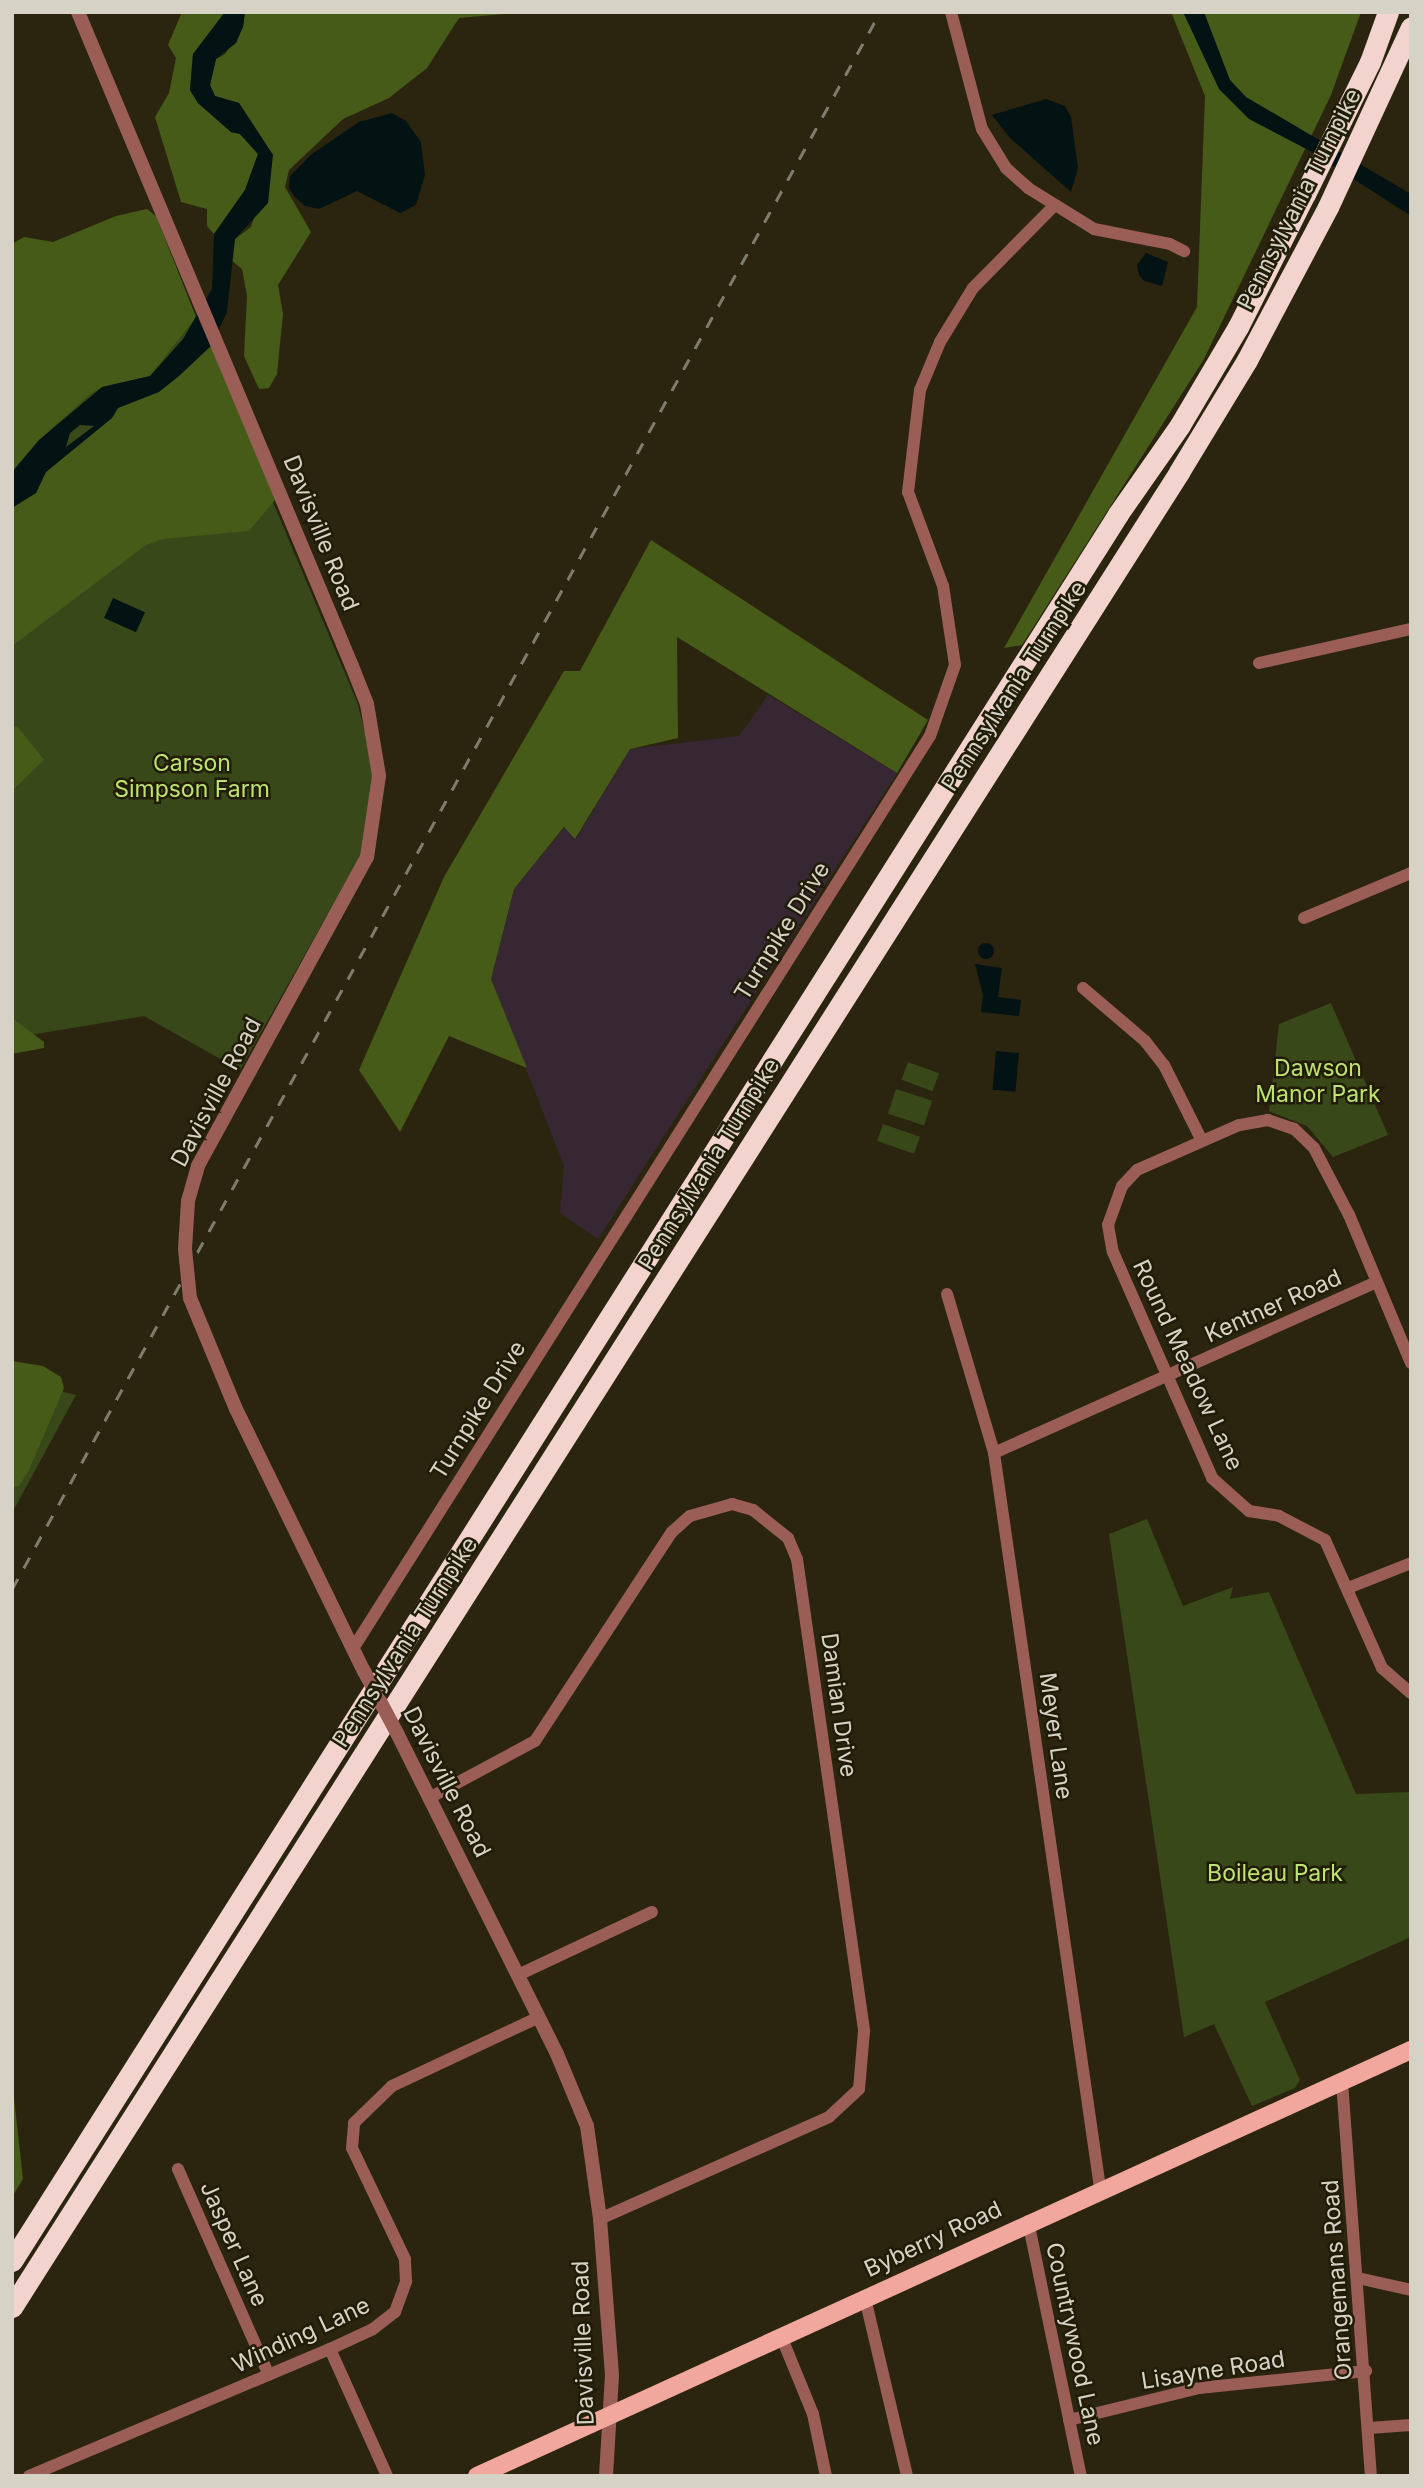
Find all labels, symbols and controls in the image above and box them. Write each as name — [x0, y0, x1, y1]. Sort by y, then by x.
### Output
street label: Pennsylvania Turnpike — [1231, 84, 1367, 314]
street label: Davisville Road — [277, 451, 365, 615]
street label: Pennsylvania Turnpike — [936, 576, 1092, 796]
park label: Carson Simpson Farm — [114, 749, 270, 803]
street label: Turnpike Drive — [728, 857, 836, 1005]
street label: Davisville Road — [165, 1013, 267, 1171]
street label: Pennsylvania Turnpike — [632, 1053, 786, 1275]
park label: Dawson Manor Park — [1255, 1054, 1381, 1108]
street label: Round Meadow Lane — [1127, 1255, 1249, 1475]
street label: Kentner Road — [1200, 1264, 1346, 1348]
street label: Turnpike Drive — [424, 1336, 532, 1484]
street label: Pennsylvania Turnpike — [327, 1532, 483, 1752]
street label: Damian Drive — [815, 1631, 863, 1779]
street label: Meyer Lane — [1033, 1671, 1079, 1801]
street label: Davisville Road — [397, 1702, 497, 1862]
park label: Boileau Park — [1207, 1859, 1343, 1887]
street label: Jasper Lane — [194, 2177, 274, 2311]
street label: Orangemans Road — [1316, 2179, 1358, 2381]
street label: Byberry Road — [860, 2195, 1006, 2283]
street label: Countrywood Lane — [1040, 2240, 1110, 2448]
street label: Davisville Road — [566, 2260, 600, 2426]
street label: Winding Lane — [228, 2291, 374, 2379]
street label: Lisayne Road — [1139, 2345, 1287, 2395]

